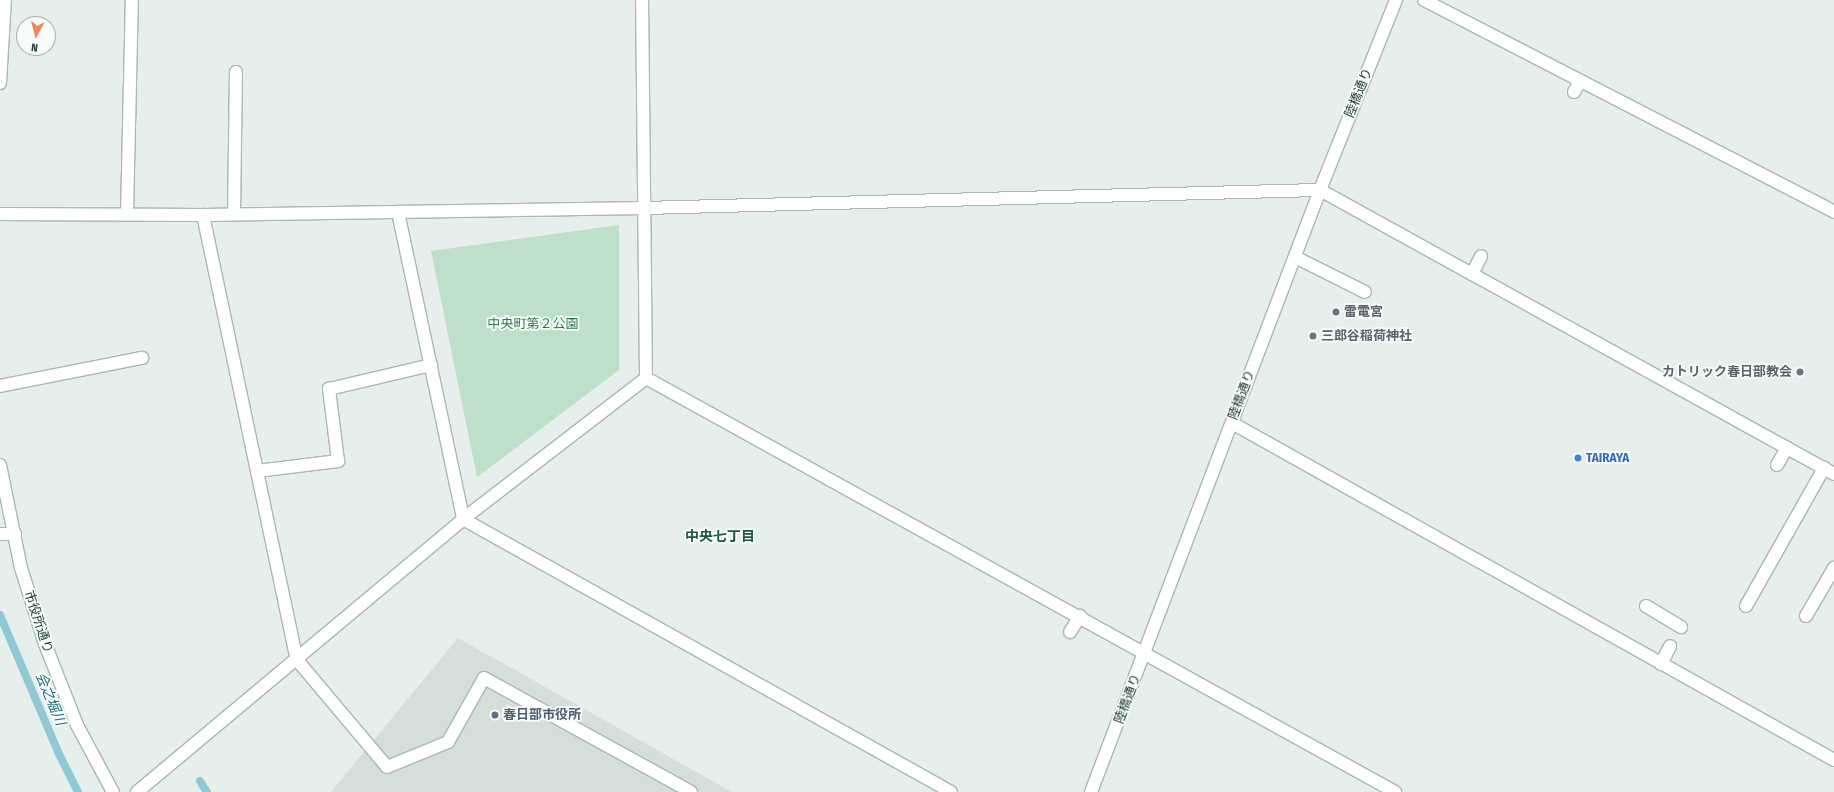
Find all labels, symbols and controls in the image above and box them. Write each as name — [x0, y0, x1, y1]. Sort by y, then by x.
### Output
north arrow — [16, 16, 56, 56]
text: N — [31, 41, 39, 54]
street label: 陸橋通り — [1342, 66, 1376, 120]
place label: 雷電宮 — [1344, 304, 1383, 320]
marker: 雷電宮 — [1331, 307, 1341, 317]
park label: 中央町第２公園 — [488, 316, 578, 332]
place label: 三郎谷稲荷神社 — [1321, 328, 1412, 344]
marker: 三郎谷稲荷神社 — [1308, 331, 1318, 341]
place label: カトリック春日部教会 — [1662, 364, 1792, 380]
marker: カトリック春日部教会 — [1795, 367, 1805, 377]
street label: 陸橋通り — [1225, 368, 1259, 422]
place label: TAIRAYA — [1586, 450, 1629, 466]
marker: TAIRAYA — [1573, 453, 1583, 463]
district label: 中央七丁目 — [685, 529, 755, 545]
street label: 市役所通り — [21, 589, 55, 655]
water label: 会之堀川 — [31, 670, 69, 728]
street label: 陸橋通り — [1111, 672, 1145, 726]
place label: 春日部市役所 — [503, 707, 581, 723]
marker: 春日部市役所 — [490, 710, 500, 720]

